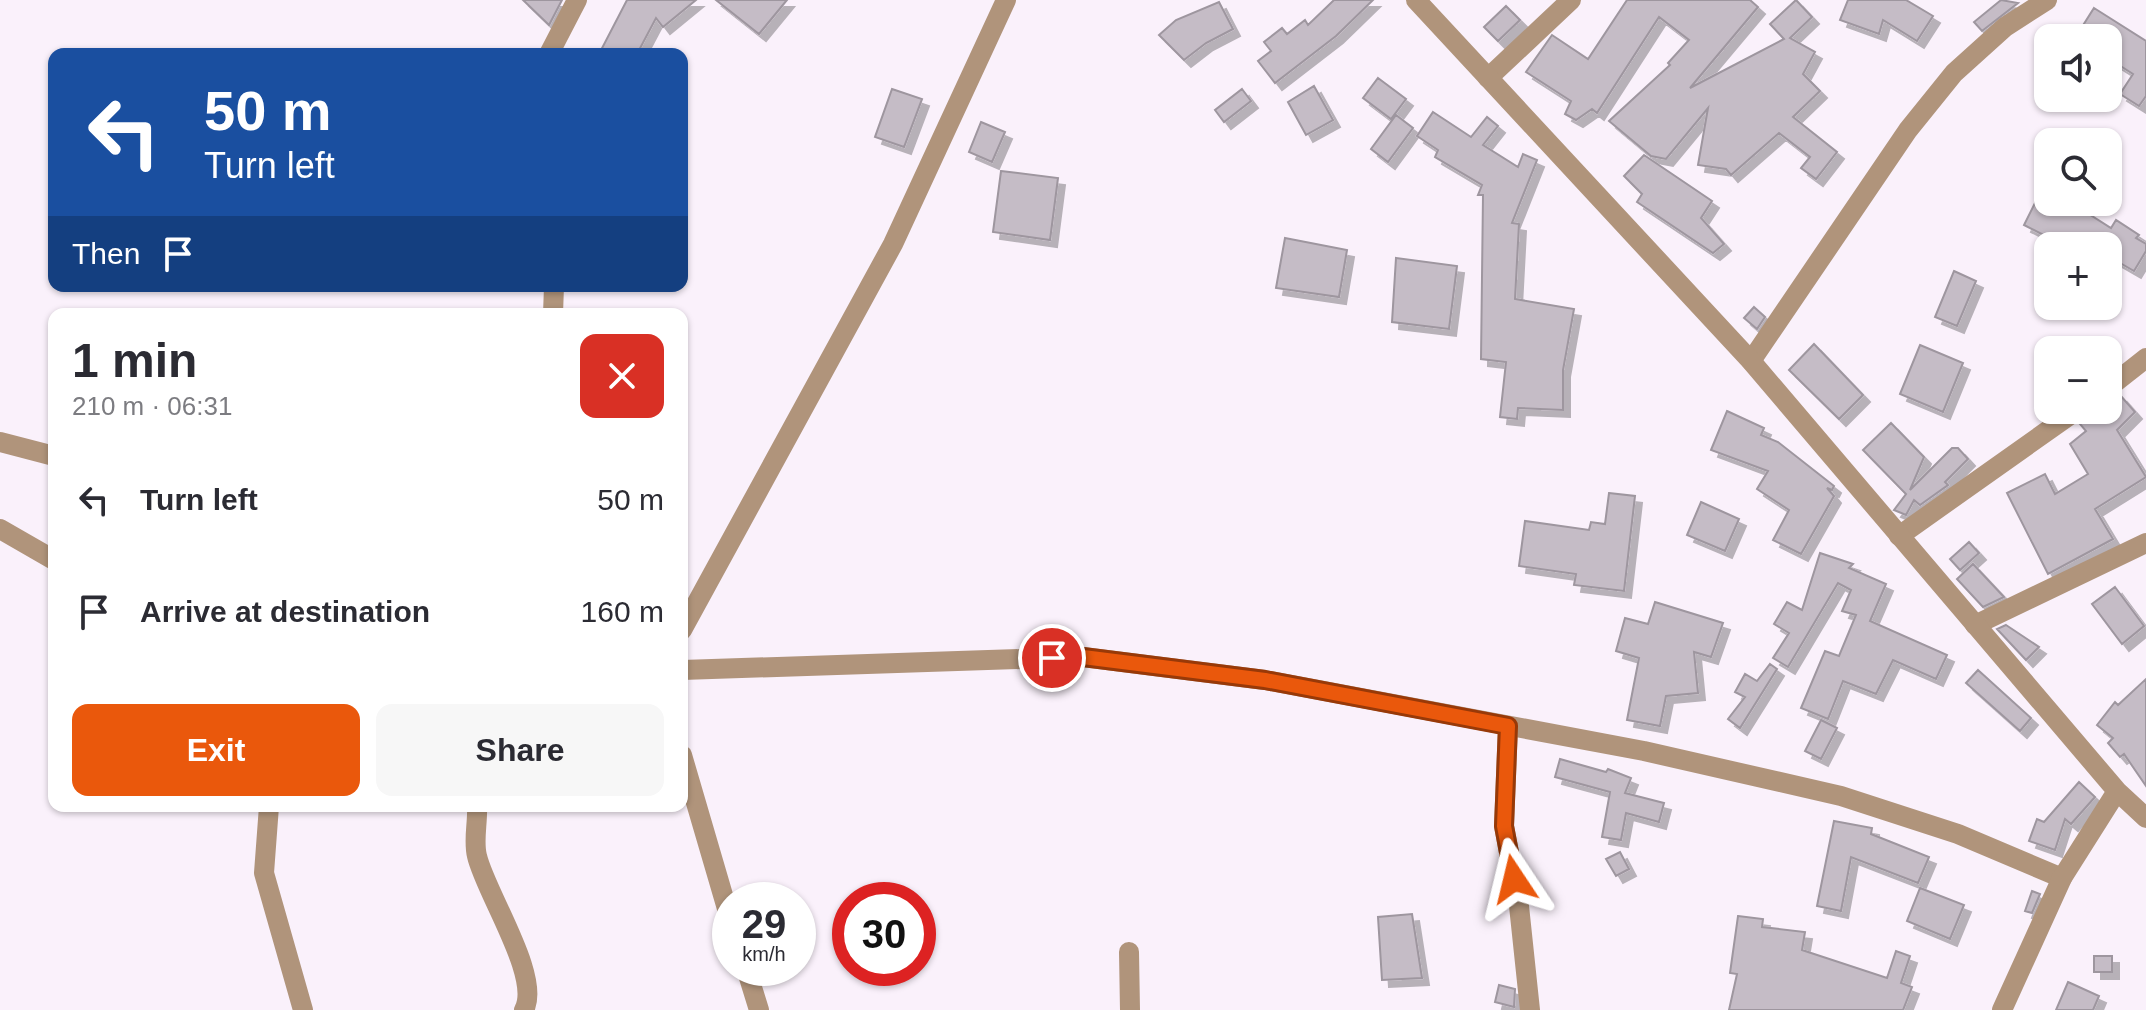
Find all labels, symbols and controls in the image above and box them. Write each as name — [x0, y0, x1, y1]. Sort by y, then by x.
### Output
map controls — [2034, 24, 2122, 424]
button: sound — [2034, 24, 2122, 112]
text: 50 m — [204, 79, 332, 142]
icon: left — [72, 80, 176, 184]
button: search — [2034, 128, 2122, 216]
text: Turn left — [204, 145, 335, 186]
icon: arrive — [156, 232, 200, 276]
button: + — [2034, 232, 2122, 320]
text: Then — [72, 237, 140, 270]
text: 1 min — [72, 334, 197, 387]
button: close — [580, 334, 664, 418]
button: − — [2034, 336, 2122, 424]
text: 210 m · 06:31 — [72, 391, 232, 421]
icon: left — [72, 478, 116, 522]
text: Turn left — [140, 483, 258, 516]
text: 50 m — [597, 483, 664, 516]
icon: arrive — [72, 590, 116, 634]
text: Arrive at destination — [140, 595, 430, 628]
text: 160 m — [581, 595, 664, 628]
pin — [1018, 624, 1086, 692]
icon: arrive — [1030, 636, 1074, 680]
button: Exit — [72, 704, 360, 796]
button: Share — [376, 704, 664, 796]
position arrow — [1472, 837, 1556, 921]
speed limit sign: 30 — [832, 882, 936, 986]
text: 29 — [742, 902, 786, 946]
text: km/h — [742, 943, 786, 965]

